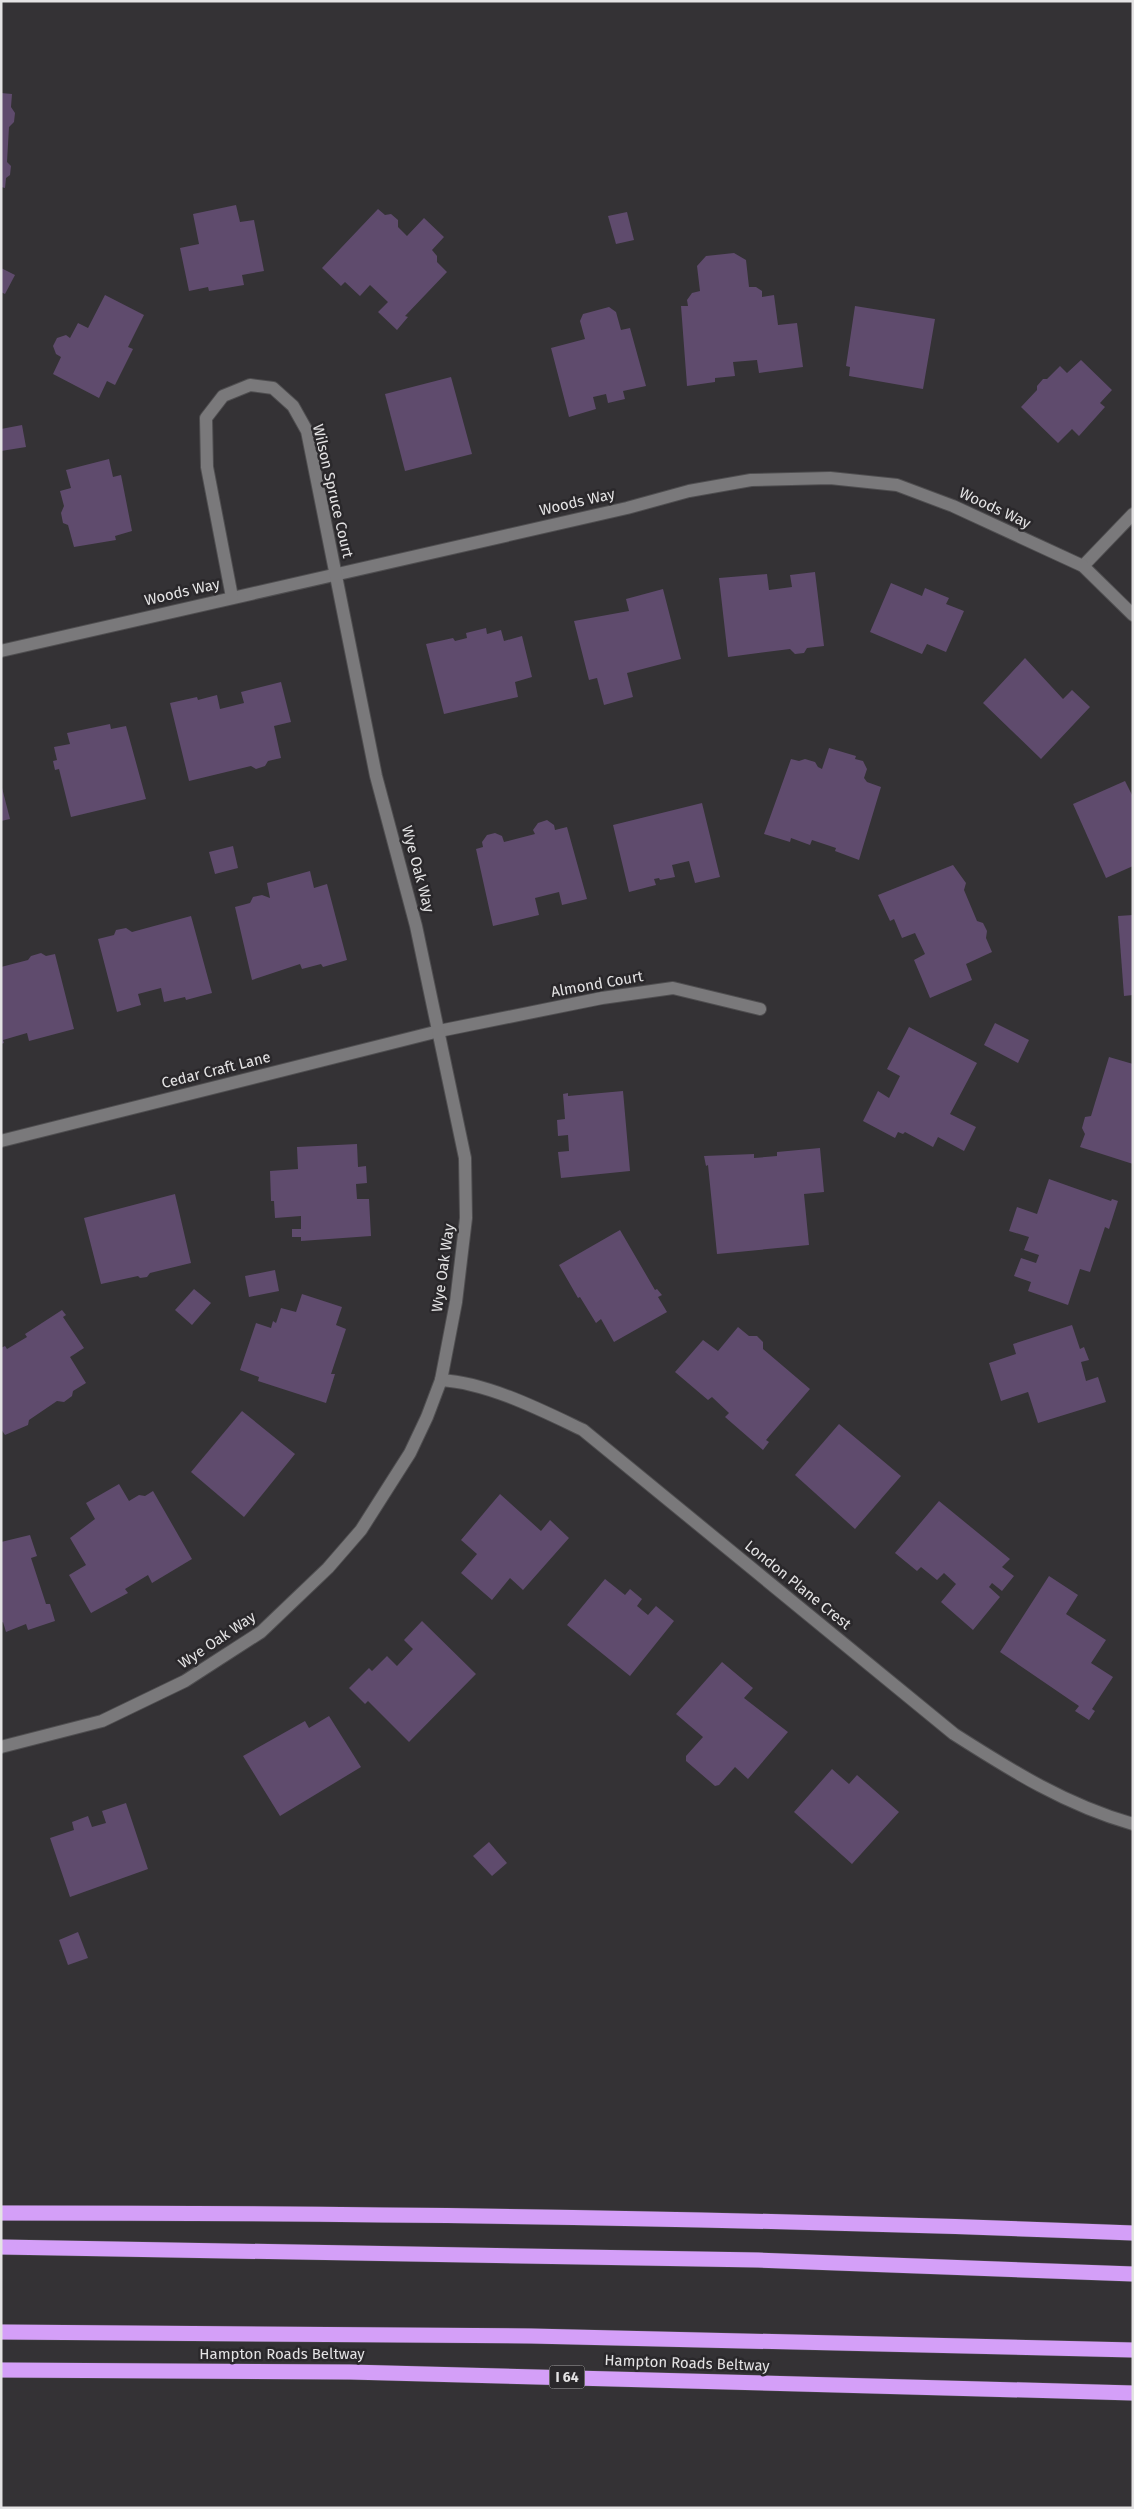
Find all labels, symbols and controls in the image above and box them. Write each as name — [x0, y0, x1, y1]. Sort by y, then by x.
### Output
street label: Wilson Spruce Court — [309, 422, 357, 560]
street label: Woods Way — [537, 484, 617, 519]
street label: Woods Way — [956, 484, 1034, 533]
street label: Woods Way — [142, 574, 222, 609]
street label: Wye Oak Way — [398, 824, 438, 915]
street label: Almond Court — [550, 967, 645, 1001]
street label: Cedar Craft Lane — [160, 1048, 272, 1092]
street label: Wye Oak Way — [428, 1222, 458, 1313]
street label: London Plane Crest — [741, 1537, 855, 1634]
street label: Wye Oak Way — [175, 1607, 260, 1672]
street label: Hampton Roads Beltway — [199, 2345, 365, 2363]
street label: Hampton Roads Beltway — [604, 2351, 771, 2375]
road number: I 64 — [550, 2366, 584, 2388]

